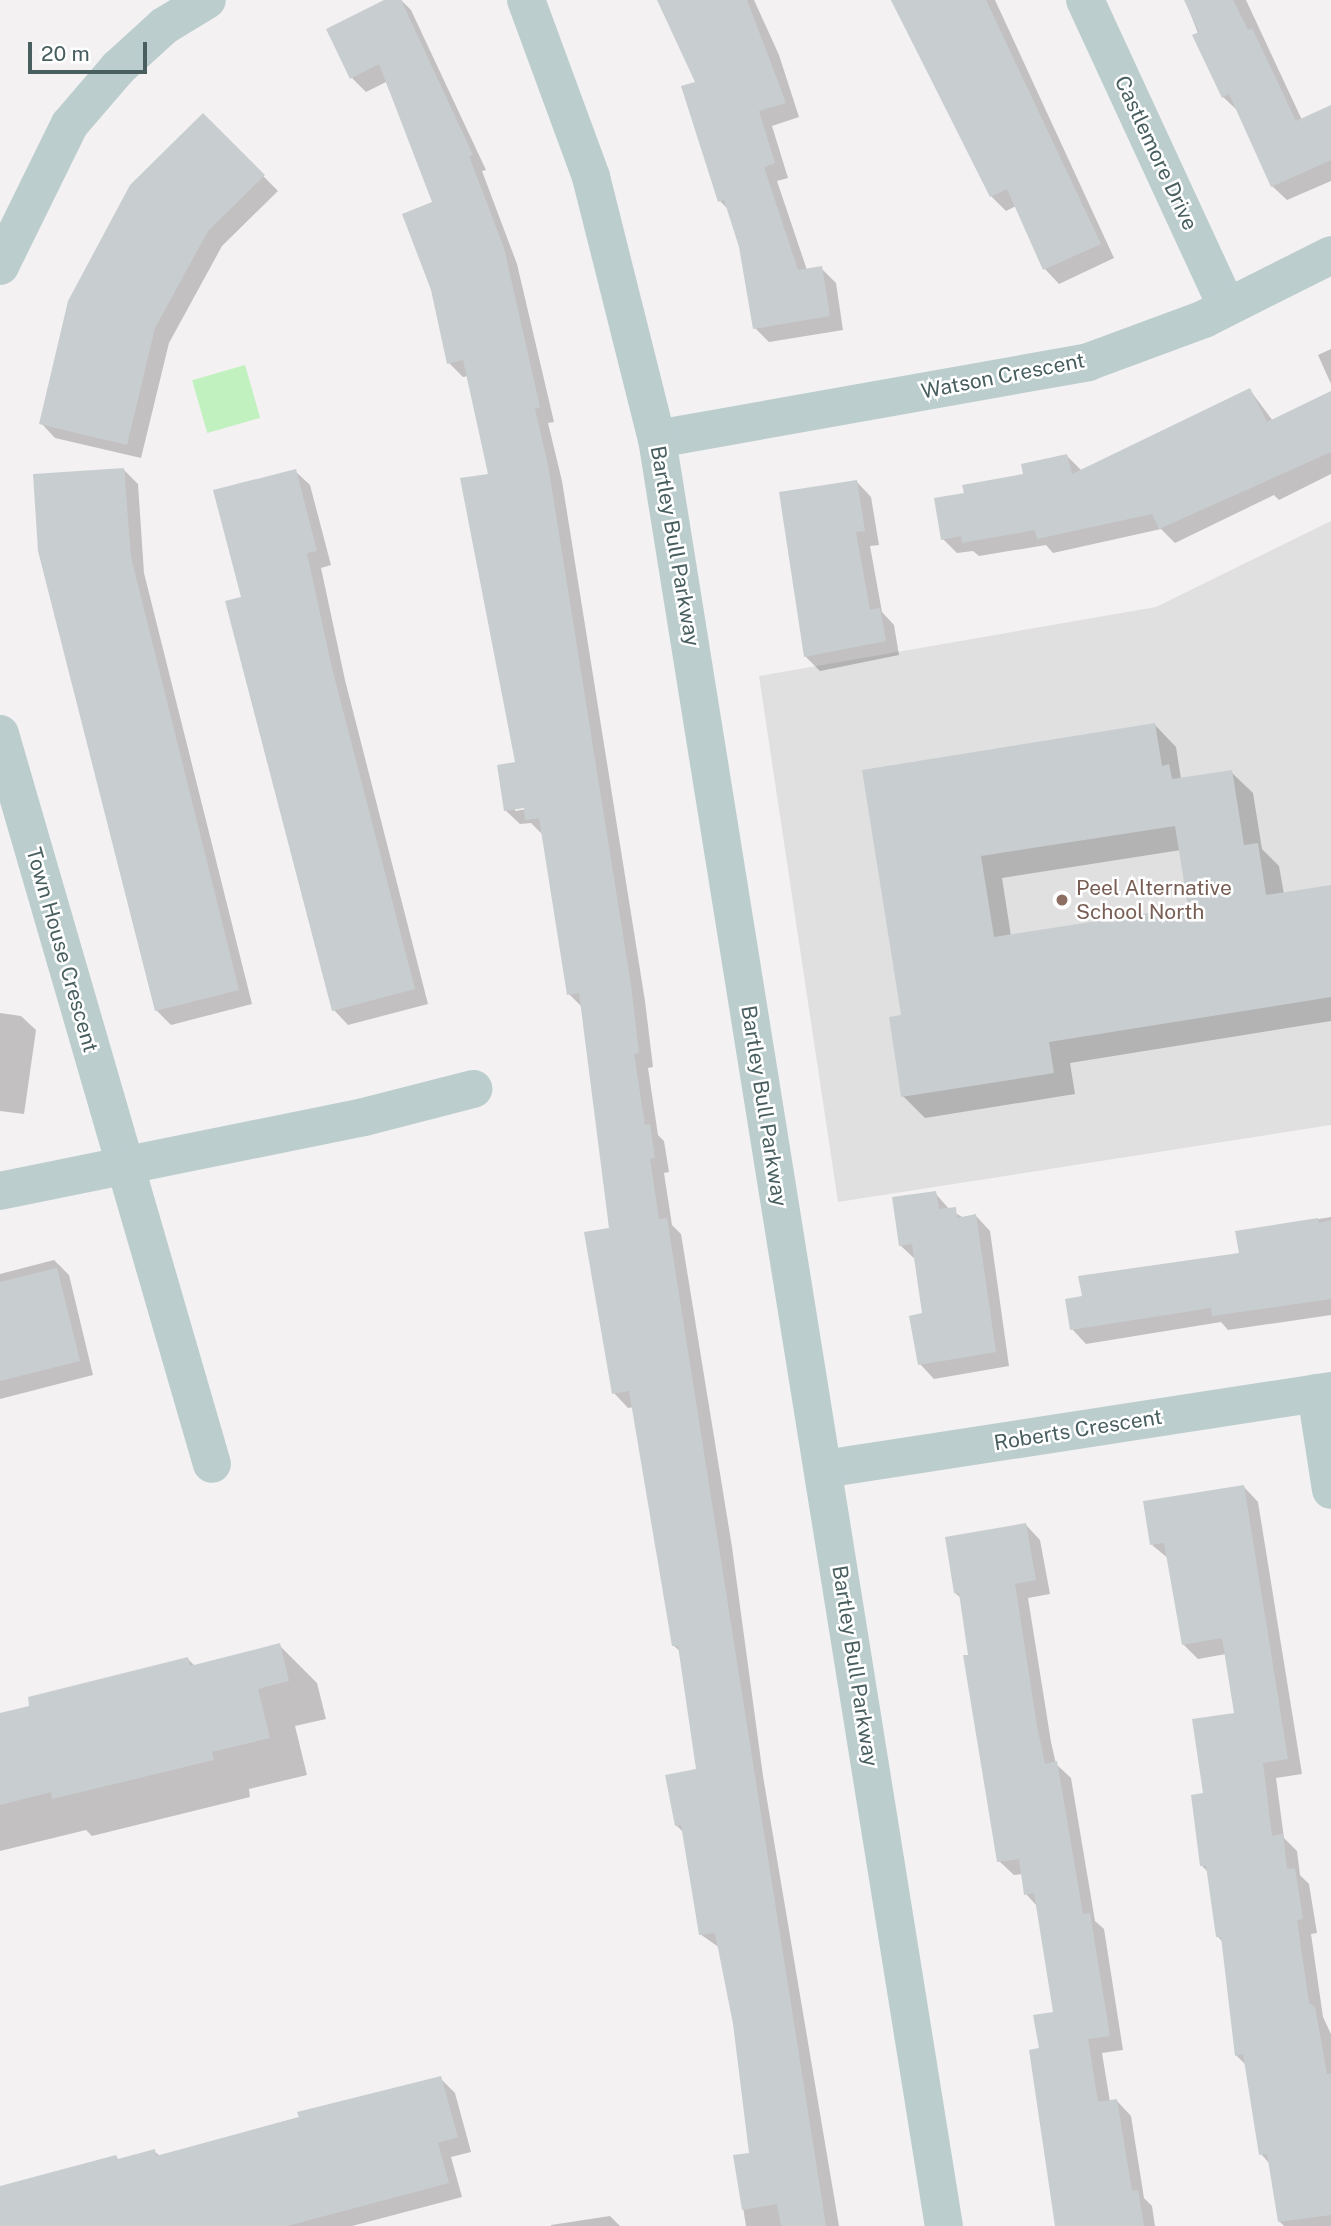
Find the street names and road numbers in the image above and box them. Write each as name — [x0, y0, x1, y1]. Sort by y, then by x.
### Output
street label: Castlemore Drive — [1109, 72, 1203, 234]
street label: Watson Crescent — [919, 348, 1087, 404]
street label: Bartley Bull Parkway — [645, 444, 705, 648]
street label: Town House Crescent — [21, 845, 103, 1055]
street label: Bartley Bull Parkway — [736, 1004, 792, 1208]
street label: Roberts Crescent — [992, 1404, 1164, 1456]
street label: Bartley Bull Parkway — [827, 1564, 883, 1768]

